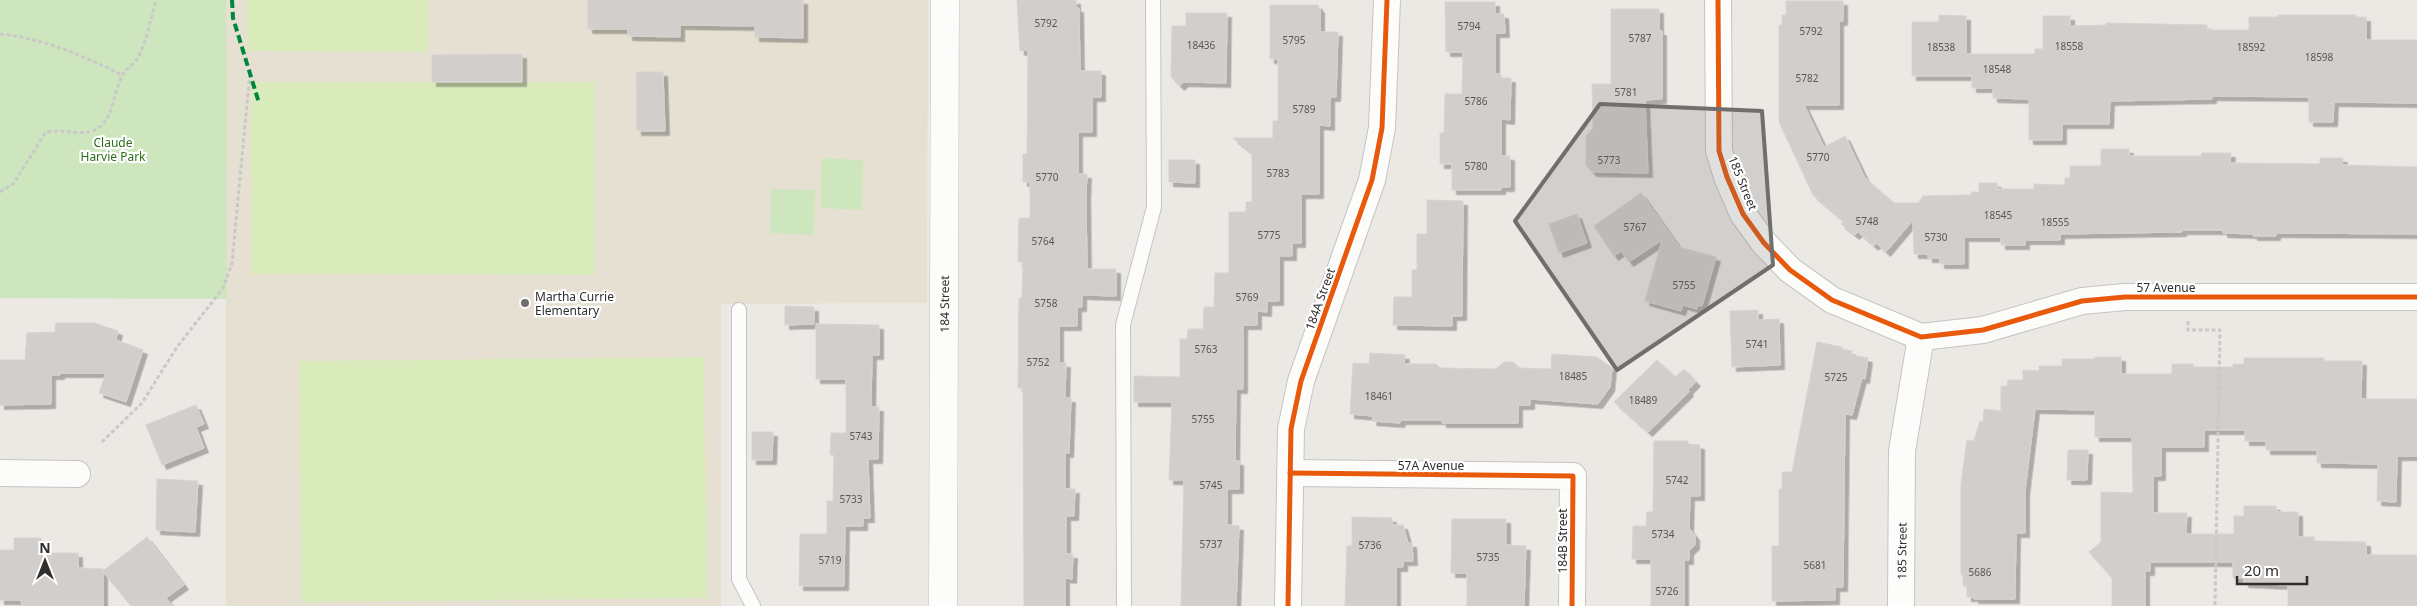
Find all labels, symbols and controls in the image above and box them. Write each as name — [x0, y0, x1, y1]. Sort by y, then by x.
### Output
house number: 5792 — [1035, 16, 1058, 30]
house number: 5794 — [1458, 19, 1481, 33]
house number: 5792 — [1800, 24, 1823, 38]
house number: 5787 — [1629, 31, 1652, 45]
house number: 5795 — [1283, 33, 1306, 47]
house number: 18436 — [1187, 38, 1216, 52]
house number: 18558 — [2055, 39, 2084, 53]
house number: 18538 — [1927, 40, 1956, 54]
house number: 18592 — [2237, 40, 2266, 54]
house number: 18598 — [2305, 50, 2334, 64]
house number: 18548 — [1983, 62, 2012, 76]
house number: 5782 — [1796, 71, 1819, 85]
house number: 5781 — [1615, 85, 1637, 99]
house number: 5786 — [1465, 94, 1488, 108]
house number: 5789 — [1293, 102, 1316, 116]
park label: Claude Harvie Park — [80, 134, 146, 165]
house number: 5770 — [1807, 150, 1830, 164]
house number: 5773 — [1598, 153, 1621, 167]
street label: 185 Street — [1724, 153, 1762, 213]
house number: 5780 — [1465, 159, 1488, 173]
house number: 5783 — [1267, 166, 1290, 180]
house number: 5770 — [1036, 170, 1059, 184]
house number: 18545 — [1984, 208, 2013, 222]
house number: 5748 — [1856, 214, 1879, 228]
house number: 18555 — [2041, 215, 2070, 229]
house number: 5767 — [1624, 220, 1647, 234]
house number: 5775 — [1258, 228, 1281, 242]
house number: 5730 — [1925, 230, 1948, 244]
house number: 5764 — [1032, 234, 1055, 248]
street label: 184A Street — [1301, 265, 1339, 332]
street label: 184 Street — [935, 275, 953, 333]
house number: 5755 — [1673, 278, 1696, 292]
street label: 57 Avenue — [2137, 279, 2196, 296]
place label: Martha Currie Elementary — [535, 288, 614, 319]
house number: 5769 — [1236, 290, 1259, 304]
house number: 5758 — [1035, 296, 1058, 310]
marker: Martha Currie Elementary — [519, 297, 531, 309]
house number: 5741 — [1746, 337, 1768, 351]
house number: 5763 — [1195, 342, 1218, 356]
house number: 5752 — [1027, 355, 1050, 369]
house number: 18485 — [1559, 369, 1588, 383]
house number: 5725 — [1825, 370, 1848, 384]
house number: 18461 — [1365, 389, 1393, 403]
house number: 18489 — [1629, 393, 1658, 407]
house number: 5755 — [1192, 412, 1215, 426]
house number: 5743 — [850, 429, 873, 443]
street label: 57A Avenue — [1398, 457, 1465, 474]
house number: 5742 — [1666, 473, 1689, 487]
house number: 5745 — [1200, 478, 1223, 492]
house number: 5733 — [840, 492, 863, 506]
street label: 184B Street — [1554, 508, 1571, 574]
street label: 185 Street — [1893, 522, 1910, 580]
house number: 5734 — [1652, 527, 1675, 541]
north arrow — [20, 536, 70, 586]
house number: 5737 — [1200, 537, 1223, 551]
text: N — [39, 538, 51, 557]
house number: 5736 — [1359, 538, 1382, 552]
house number: 5735 — [1477, 550, 1500, 564]
house number: 5719 — [819, 553, 842, 567]
scale bar — [2237, 554, 2307, 586]
house number: 5681 — [1804, 558, 1826, 572]
text: 20 m — [2244, 560, 2279, 580]
house number: 5686 — [1969, 565, 1992, 579]
house number: 5726 — [1656, 584, 1679, 598]

